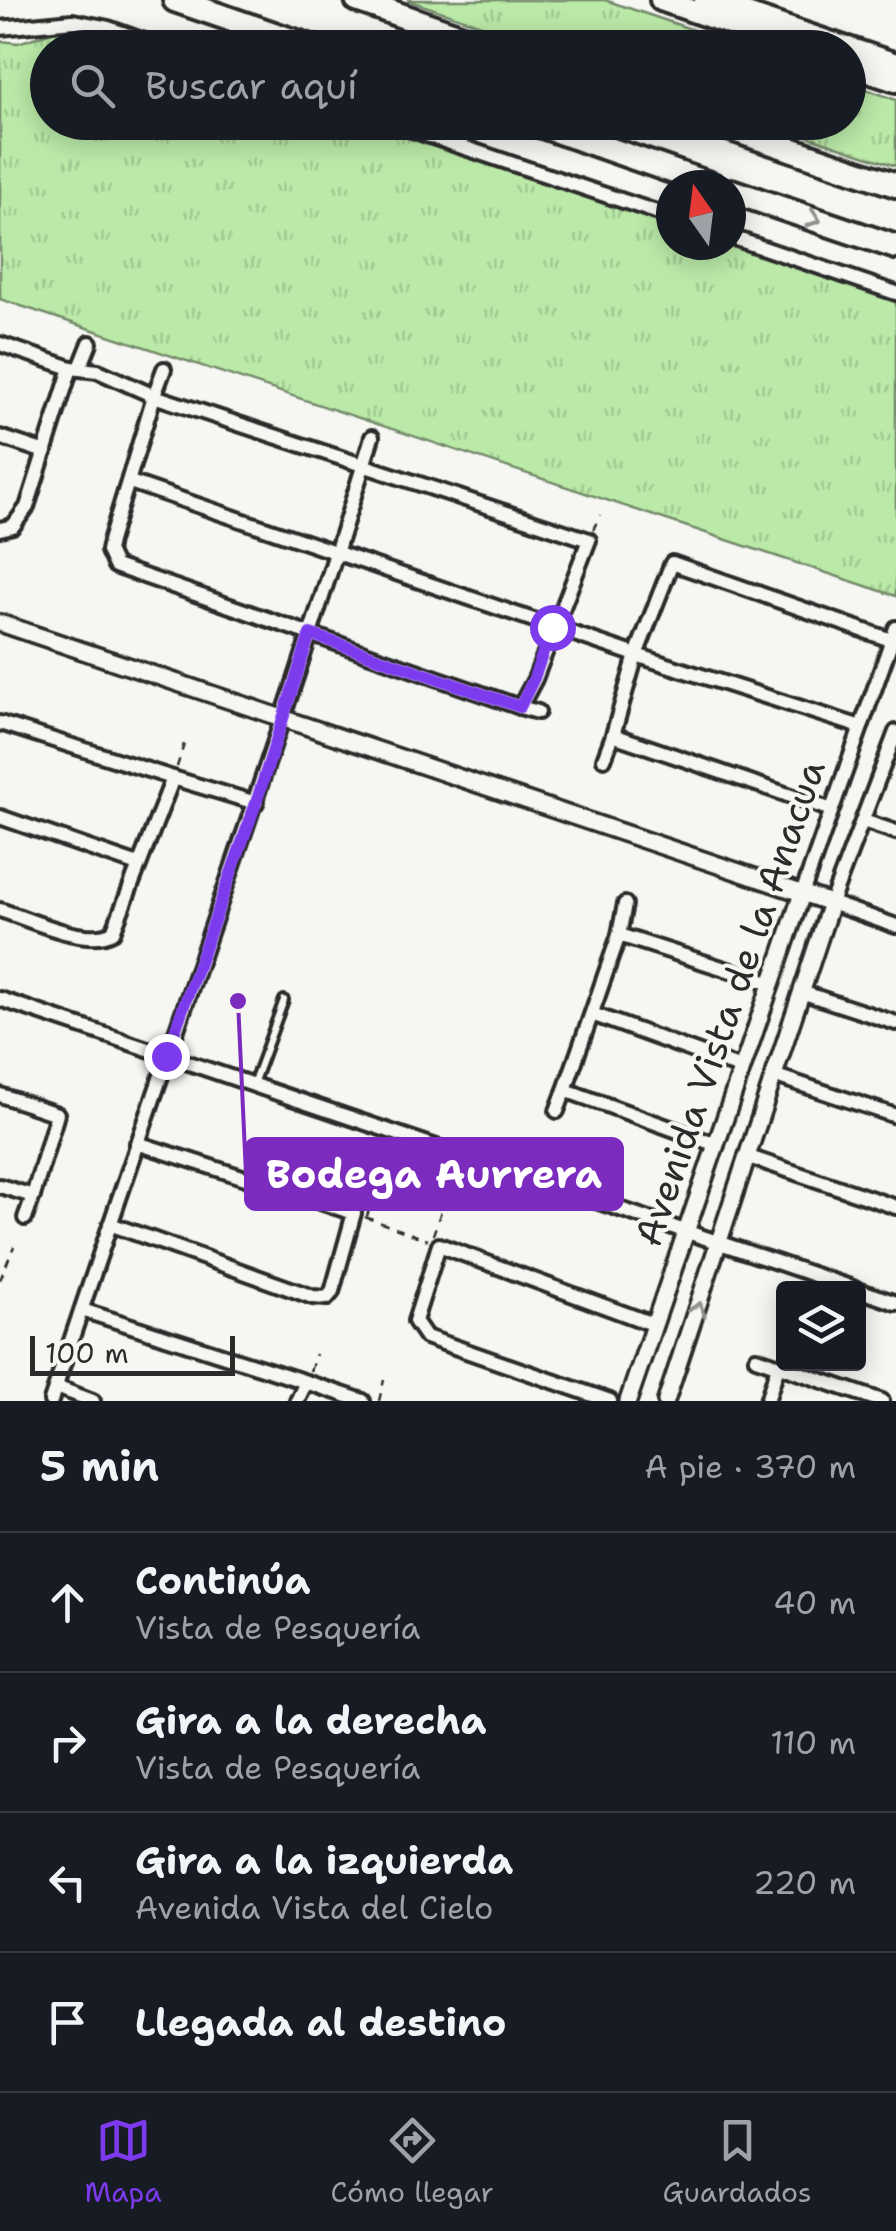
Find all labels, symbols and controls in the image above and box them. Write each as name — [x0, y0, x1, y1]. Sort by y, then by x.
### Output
search box — [30, 30, 866, 140]
icon: search — [65, 58, 120, 113]
text: Buscar aquí — [145, 60, 358, 111]
north arrow — [656, 170, 746, 260]
one-way arrow — [804, 208, 821, 228]
route start — [530, 605, 576, 651]
street label: Avenida Vista de la Anacua — [622, 753, 837, 1253]
route end — [144, 1034, 190, 1080]
callout: Bodega Aurrera — [246, 1139, 622, 1209]
text: Bodega Aurrera — [266, 1147, 602, 1201]
map controls — [776, 1281, 866, 1371]
button: layers — [776, 1281, 866, 1371]
one-way arrow — [686, 1301, 706, 1318]
scale bar — [30, 1331, 235, 1376]
text: 100 m — [45, 1334, 129, 1372]
text: 5 min — [40, 1438, 159, 1494]
text: A pie · 370 m — [645, 1445, 856, 1488]
text: Continúa — [135, 1555, 310, 1606]
icon: ahead — [40, 1575, 95, 1630]
text: 40 m — [773, 1581, 856, 1624]
text: Vista de Pesquería — [135, 1606, 420, 1649]
text: Gira a la derecha — [135, 1695, 487, 1746]
icon: right — [40, 1715, 95, 1770]
text: 110 m — [770, 1721, 856, 1764]
text: Vista de Pesquería — [135, 1746, 420, 1789]
text: Gira a la izquierda — [135, 1835, 513, 1886]
icon: left — [40, 1855, 95, 1910]
text: 220 m — [753, 1861, 856, 1904]
text: Avenida Vista del Cielo — [135, 1886, 493, 1929]
icon: arrive — [40, 1995, 95, 2050]
text: Llegada al destino — [135, 1997, 506, 2048]
tab: Mapa — [84, 2113, 162, 2211]
tab: Cómo llegar — [331, 2113, 494, 2211]
tab: Guardados — [663, 2113, 812, 2211]

